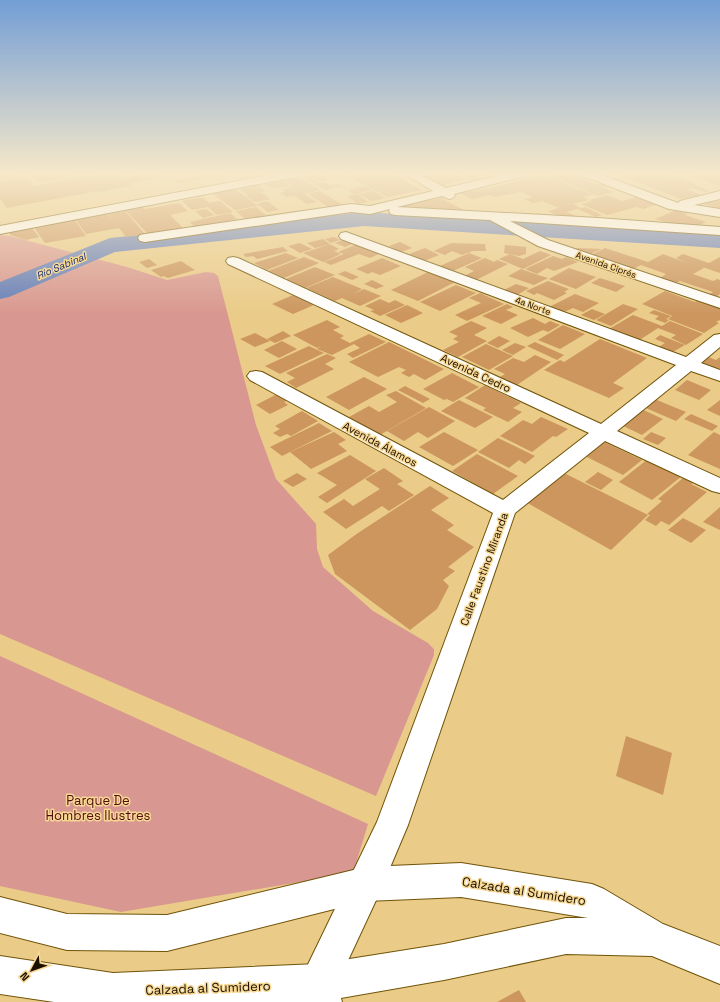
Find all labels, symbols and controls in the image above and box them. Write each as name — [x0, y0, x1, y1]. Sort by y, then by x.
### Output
water label: Río Sabinal — [34, 249, 89, 282]
street label: Avenida Ciprés — [574, 249, 638, 281]
street label: 4a Norte — [513, 294, 553, 318]
street label: Avenida Cedro — [439, 351, 514, 395]
street label: Avenida Álamos — [340, 418, 420, 470]
street label: Calle Faustino Miranda — [457, 510, 511, 627]
park label: Parque De Hombres Ilustres — [46, 792, 151, 824]
street label: Calzada al Sumidero — [461, 873, 587, 909]
north arrow — [12, 950, 52, 990]
text: N — [17, 969, 32, 984]
street label: Calzada al Sumidero — [145, 977, 271, 999]

